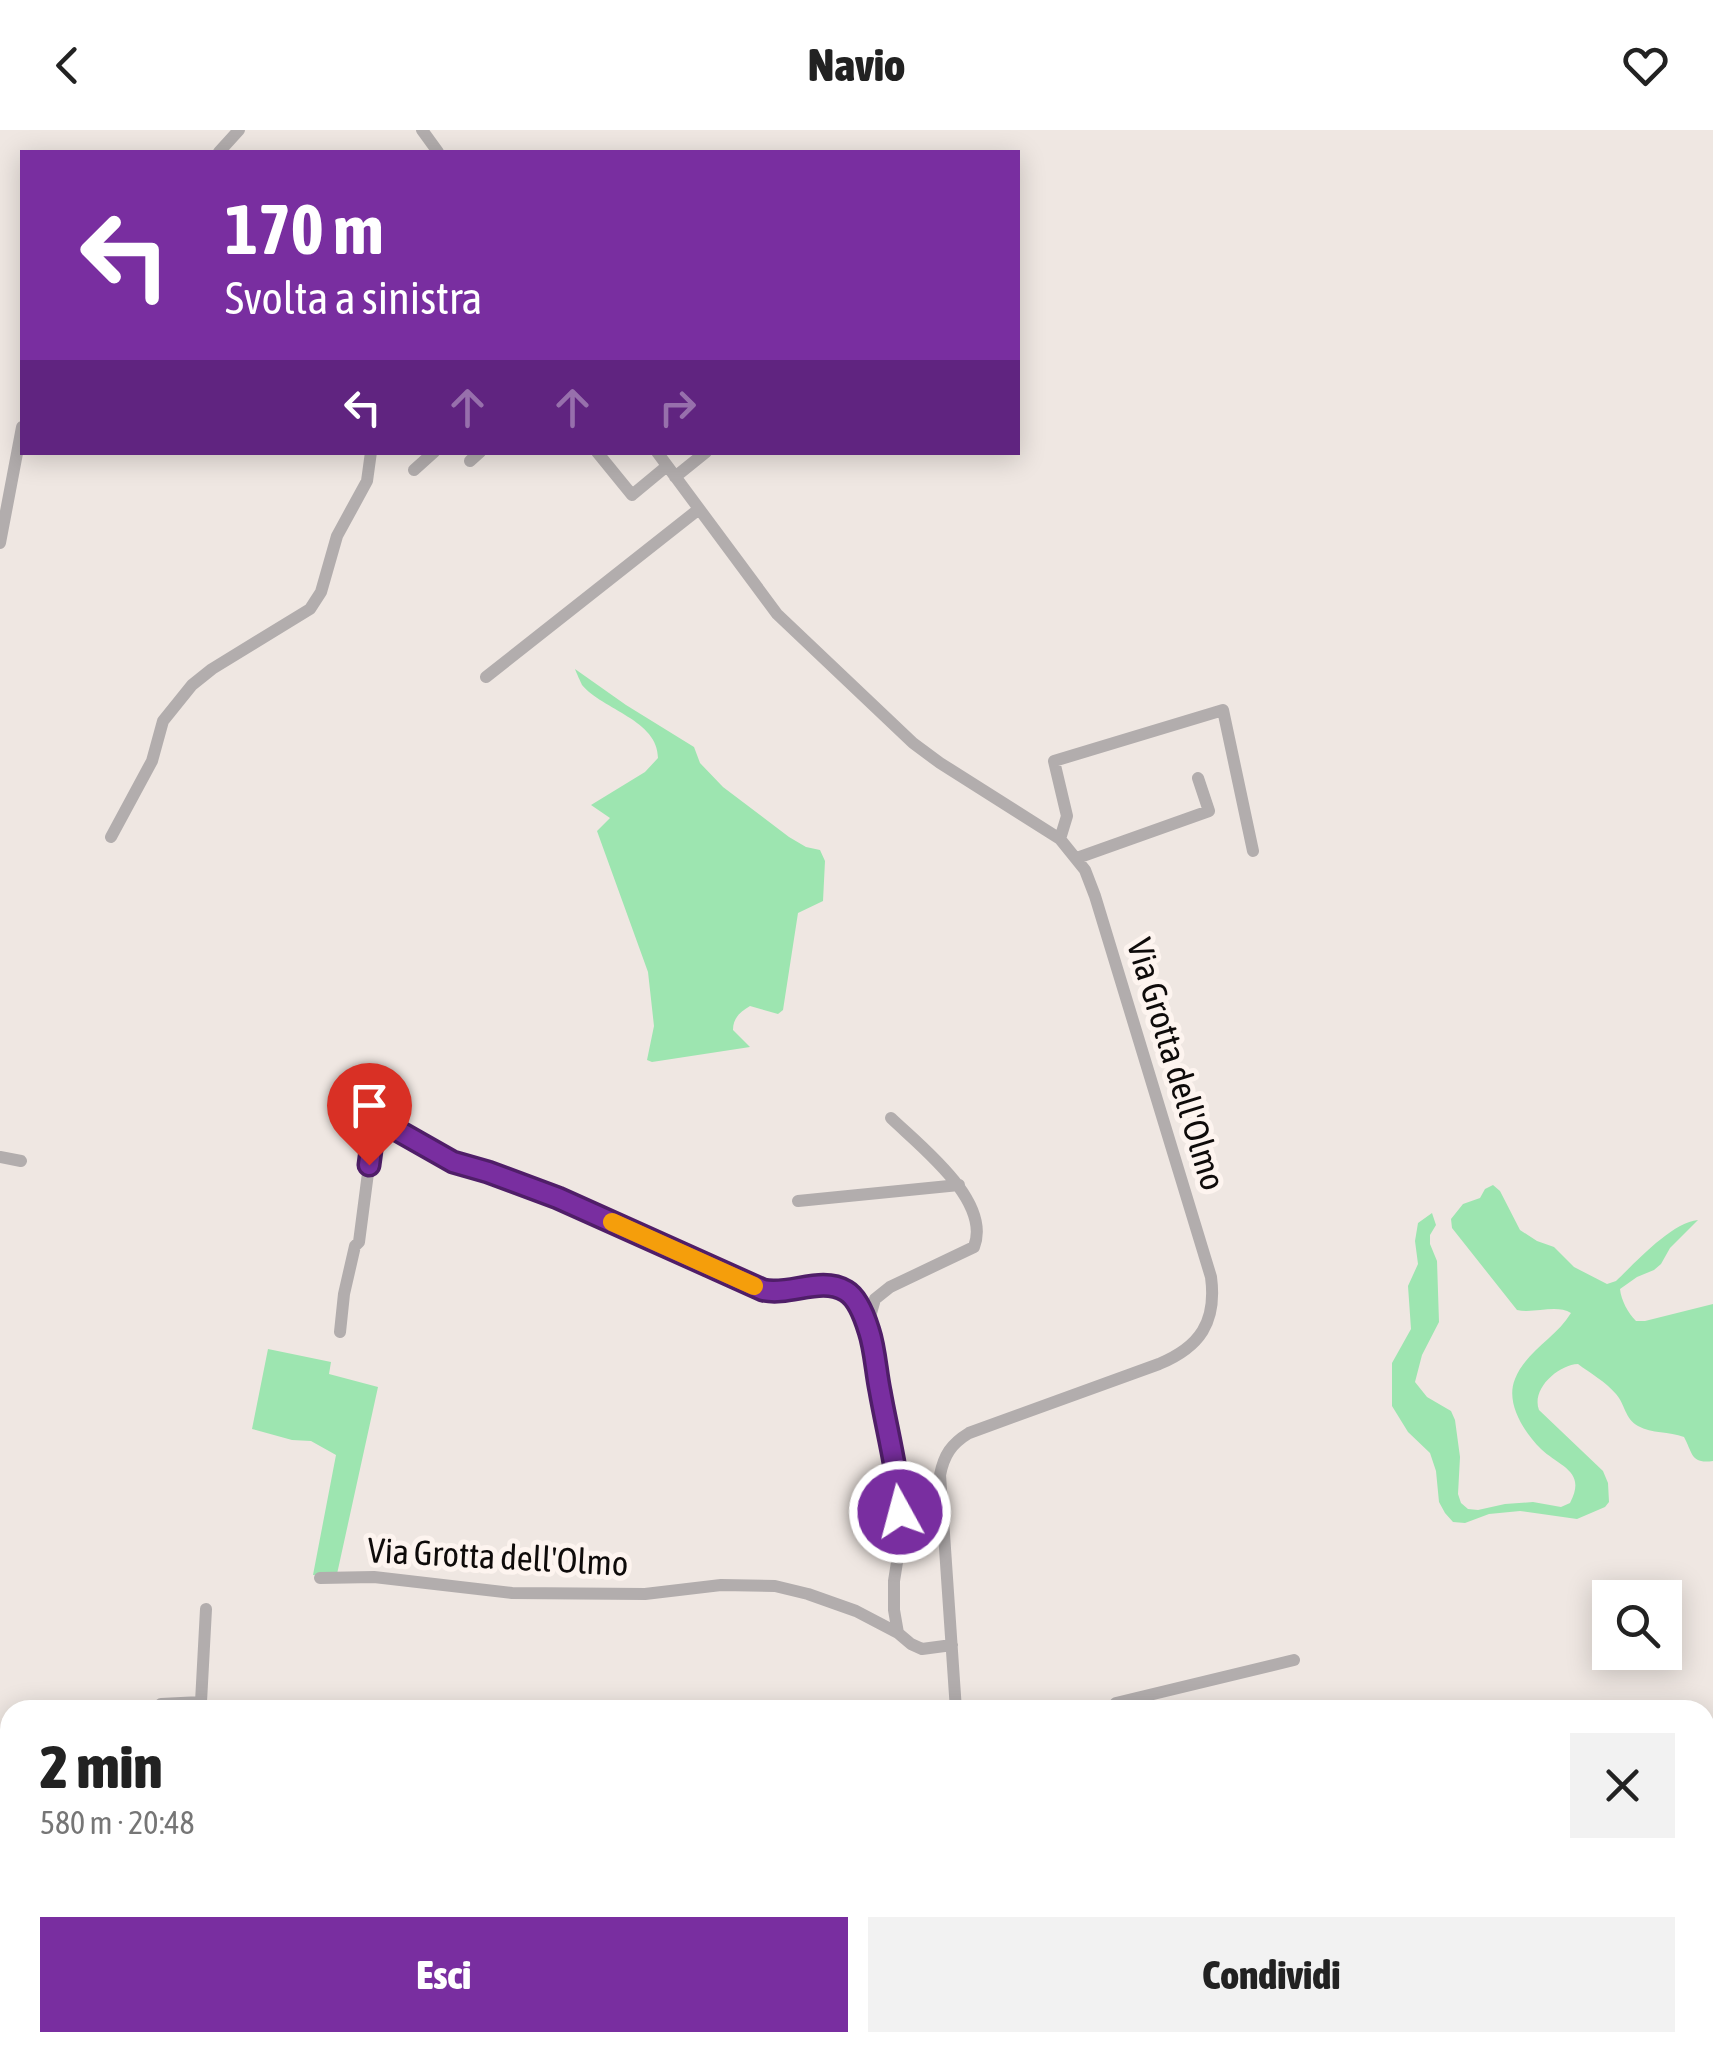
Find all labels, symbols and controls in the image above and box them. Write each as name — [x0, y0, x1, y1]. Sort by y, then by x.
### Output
icon: back — [40, 38, 95, 93]
icon: heart — [1618, 38, 1673, 93]
text: Navio — [808, 39, 905, 91]
text: 170 m — [225, 189, 384, 269]
icon: left — [60, 190, 190, 320]
text: Svolta a sinistra — [225, 272, 482, 324]
icon: left — [335, 380, 390, 435]
icon: ahead — [440, 380, 495, 435]
icon: ahead — [545, 380, 600, 435]
icon: right — [650, 380, 705, 435]
street label: Via Grotta dell'Olmo — [1120, 933, 1234, 1195]
pin — [327, 1063, 412, 1166]
icon: arrive — [342, 1078, 397, 1133]
position arrow — [848, 1460, 952, 1564]
street label: Via Grotta dell'Olmo — [367, 1529, 629, 1583]
map controls — [1592, 1580, 1682, 1670]
button: search — [1592, 1580, 1682, 1670]
text: 2 min — [40, 1732, 163, 1801]
button: close — [1570, 1733, 1675, 1838]
text: 580 m · 20:48 — [40, 1804, 195, 1841]
button: Esci — [40, 1917, 848, 2032]
button: Condividi — [868, 1917, 1675, 2032]

